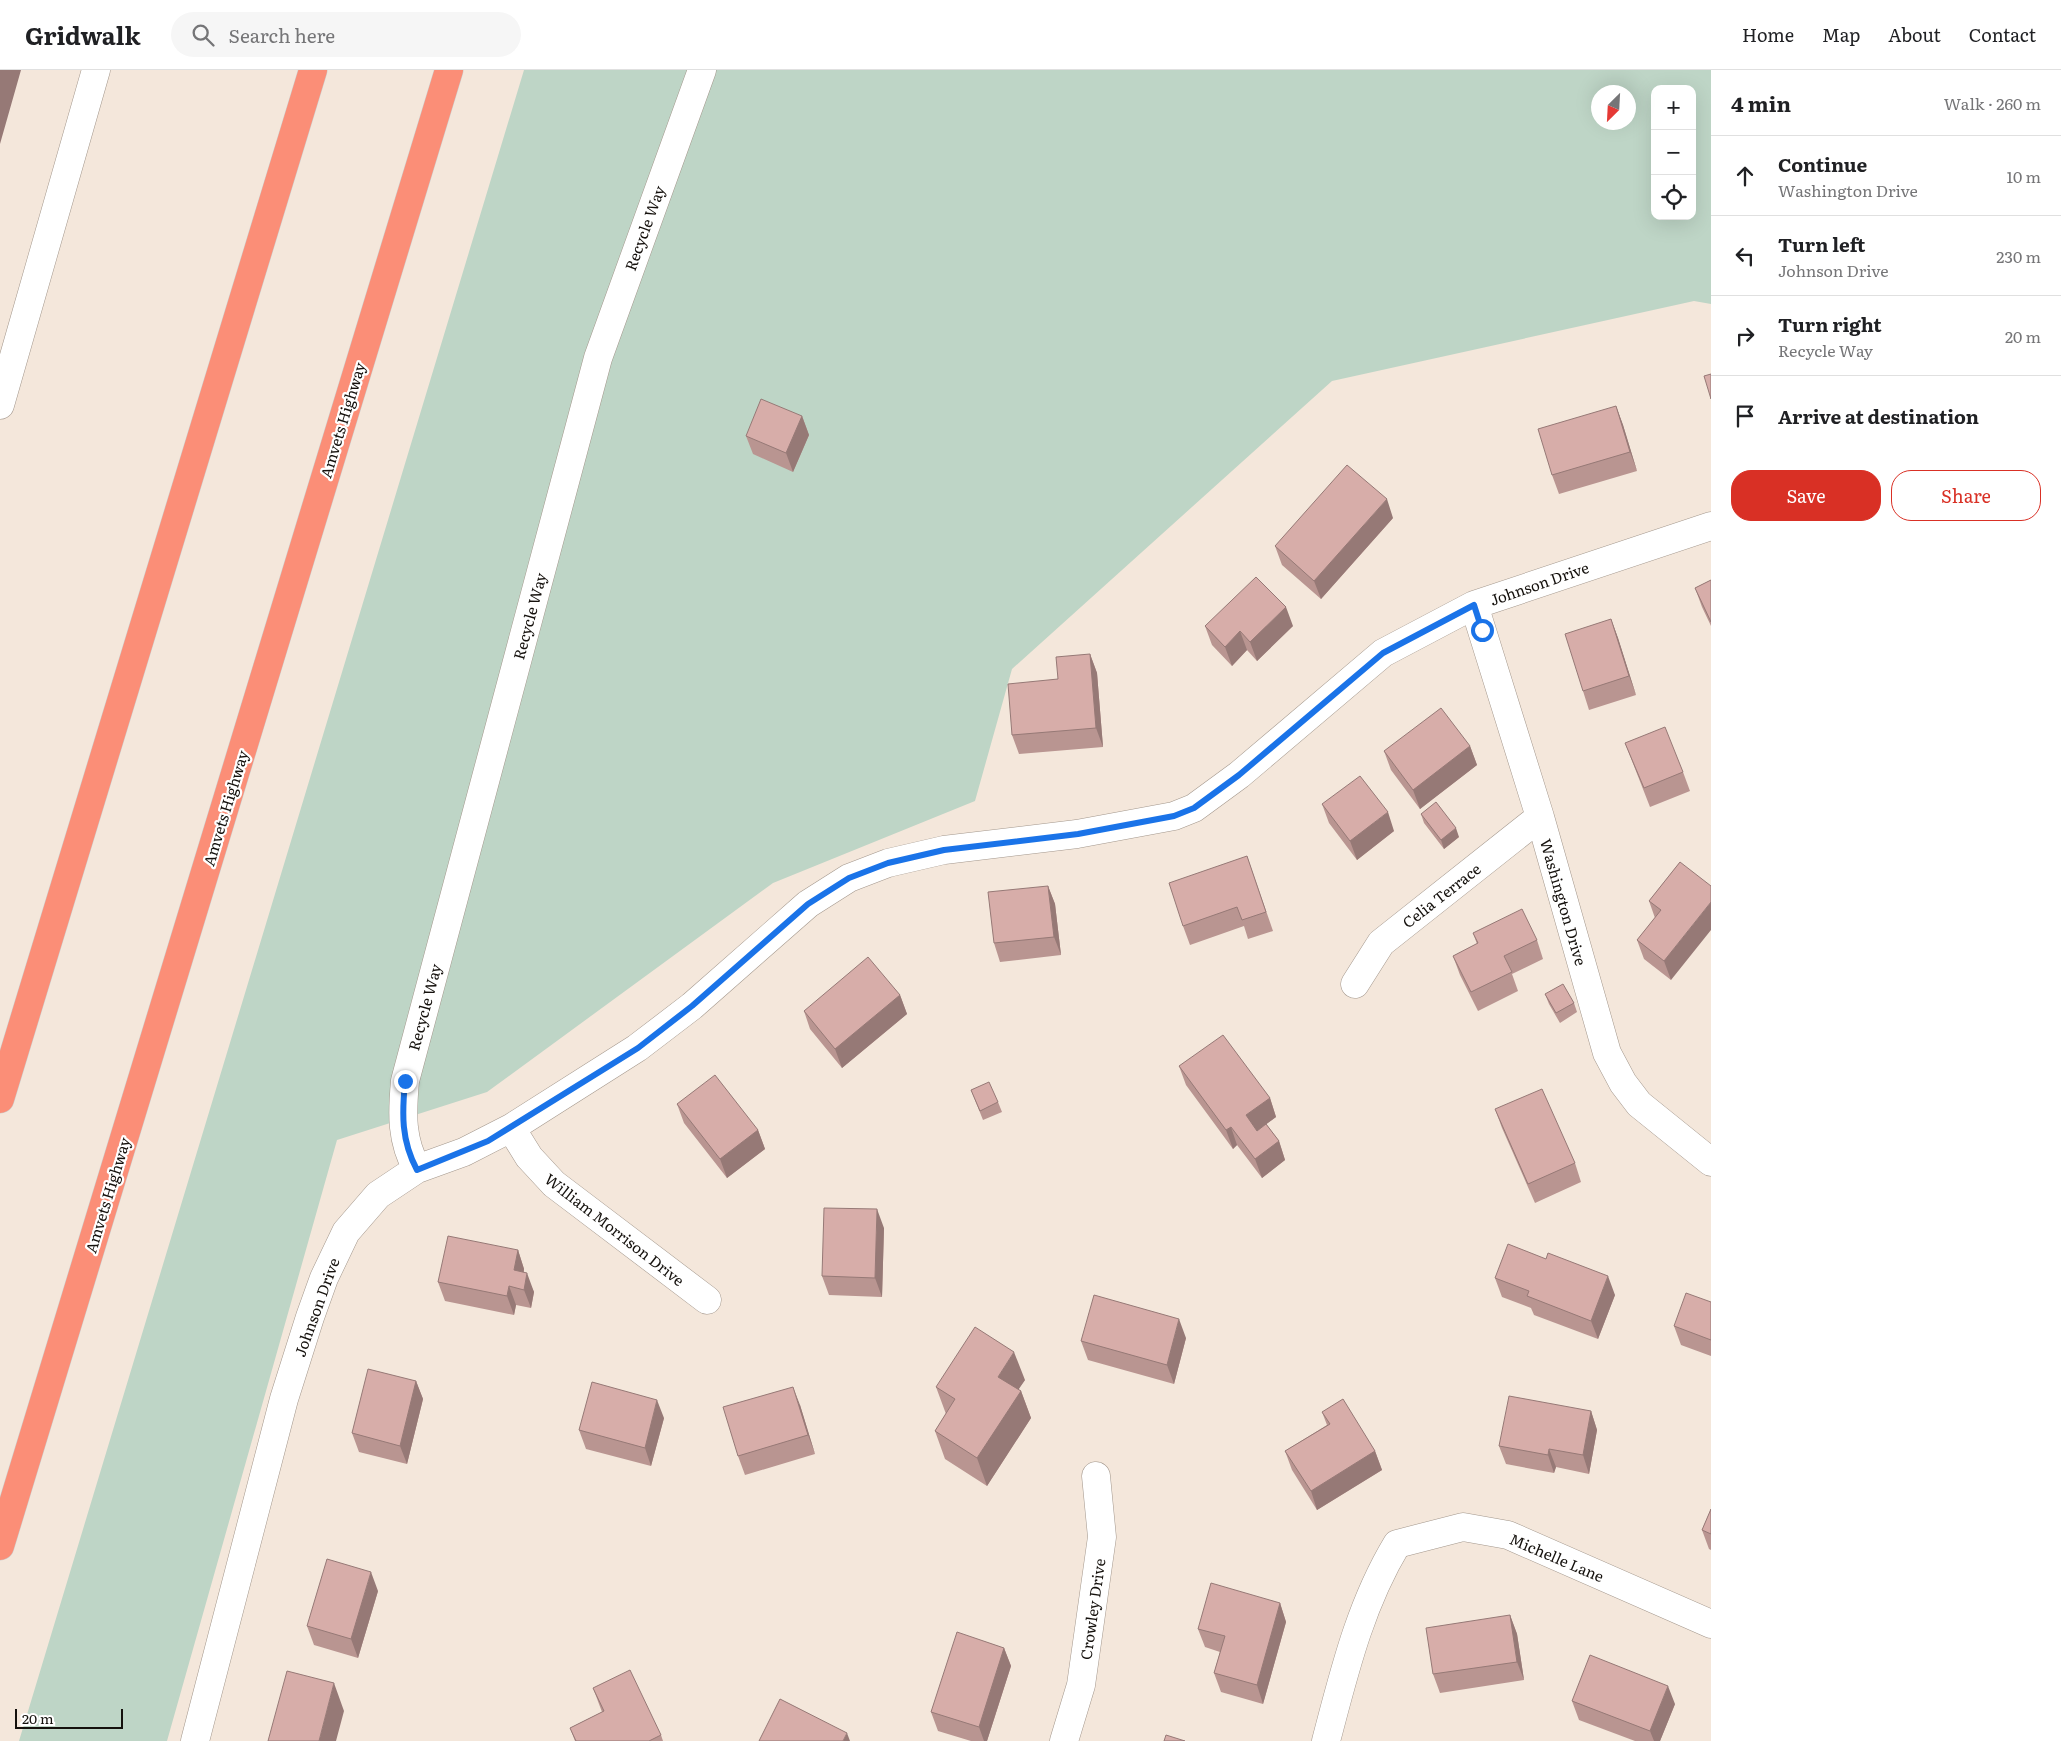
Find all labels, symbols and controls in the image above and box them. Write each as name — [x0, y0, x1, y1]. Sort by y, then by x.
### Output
search box — [171, 12, 521, 57]
text: Gridwalk — [25, 17, 141, 52]
icon: search — [189, 21, 217, 49]
text: Search here — [229, 21, 335, 49]
text: Home — [1742, 21, 1794, 48]
text: Map — [1822, 21, 1860, 48]
text: About — [1888, 21, 1941, 48]
text: Contact — [1969, 21, 2036, 48]
north arrow — [1591, 85, 1636, 130]
map controls — [1651, 85, 1696, 220]
button: + — [1651, 85, 1696, 130]
text: 4 min — [1731, 87, 1791, 118]
text: Walk · 260 m — [1944, 91, 2041, 115]
button: − — [1651, 130, 1696, 175]
text: Continue — [1778, 150, 1867, 178]
icon: ahead — [1731, 162, 1759, 190]
text: 10 m — [2007, 164, 2041, 188]
button: locate — [1651, 175, 1696, 220]
text: Washington Drive — [1778, 178, 1918, 202]
street label: Recycle Way — [618, 182, 670, 274]
text: Turn left — [1778, 230, 1865, 258]
icon: left — [1731, 242, 1759, 270]
text: 230 m — [1996, 244, 2041, 268]
text: Johnson Drive — [1778, 258, 1889, 282]
text: Turn right — [1778, 310, 1882, 338]
icon: right — [1731, 322, 1759, 350]
text: 20 m — [2005, 324, 2041, 348]
text: Recycle Way — [1778, 338, 1873, 362]
street label: Amvets Highway — [313, 359, 371, 481]
icon: arrive — [1731, 402, 1759, 430]
text: Arrive at destination — [1778, 402, 1979, 430]
button: Save — [1731, 470, 1881, 521]
button: Share — [1891, 470, 2041, 521]
street label: Johnson Drive — [1486, 555, 1592, 611]
street label: Recycle Way — [506, 570, 552, 662]
route start — [1471, 619, 1494, 642]
street label: Amvets Highway — [196, 747, 254, 869]
street label: Washington Drive — [1535, 836, 1593, 968]
street label: Celia Terrace — [1397, 857, 1485, 933]
street label: Recycle Way — [401, 961, 447, 1053]
route end — [394, 1070, 417, 1093]
street label: Amvets Highway — [78, 1134, 136, 1256]
street label: William Morrison Drive — [540, 1167, 690, 1291]
street label: Johnson Drive — [287, 1254, 345, 1360]
street label: Michelle Lane — [1506, 1527, 1608, 1587]
street label: Crowley Drive — [1074, 1557, 1111, 1661]
scale bar — [15, 1706, 122, 1729]
text: 20 m — [22, 1708, 54, 1728]

